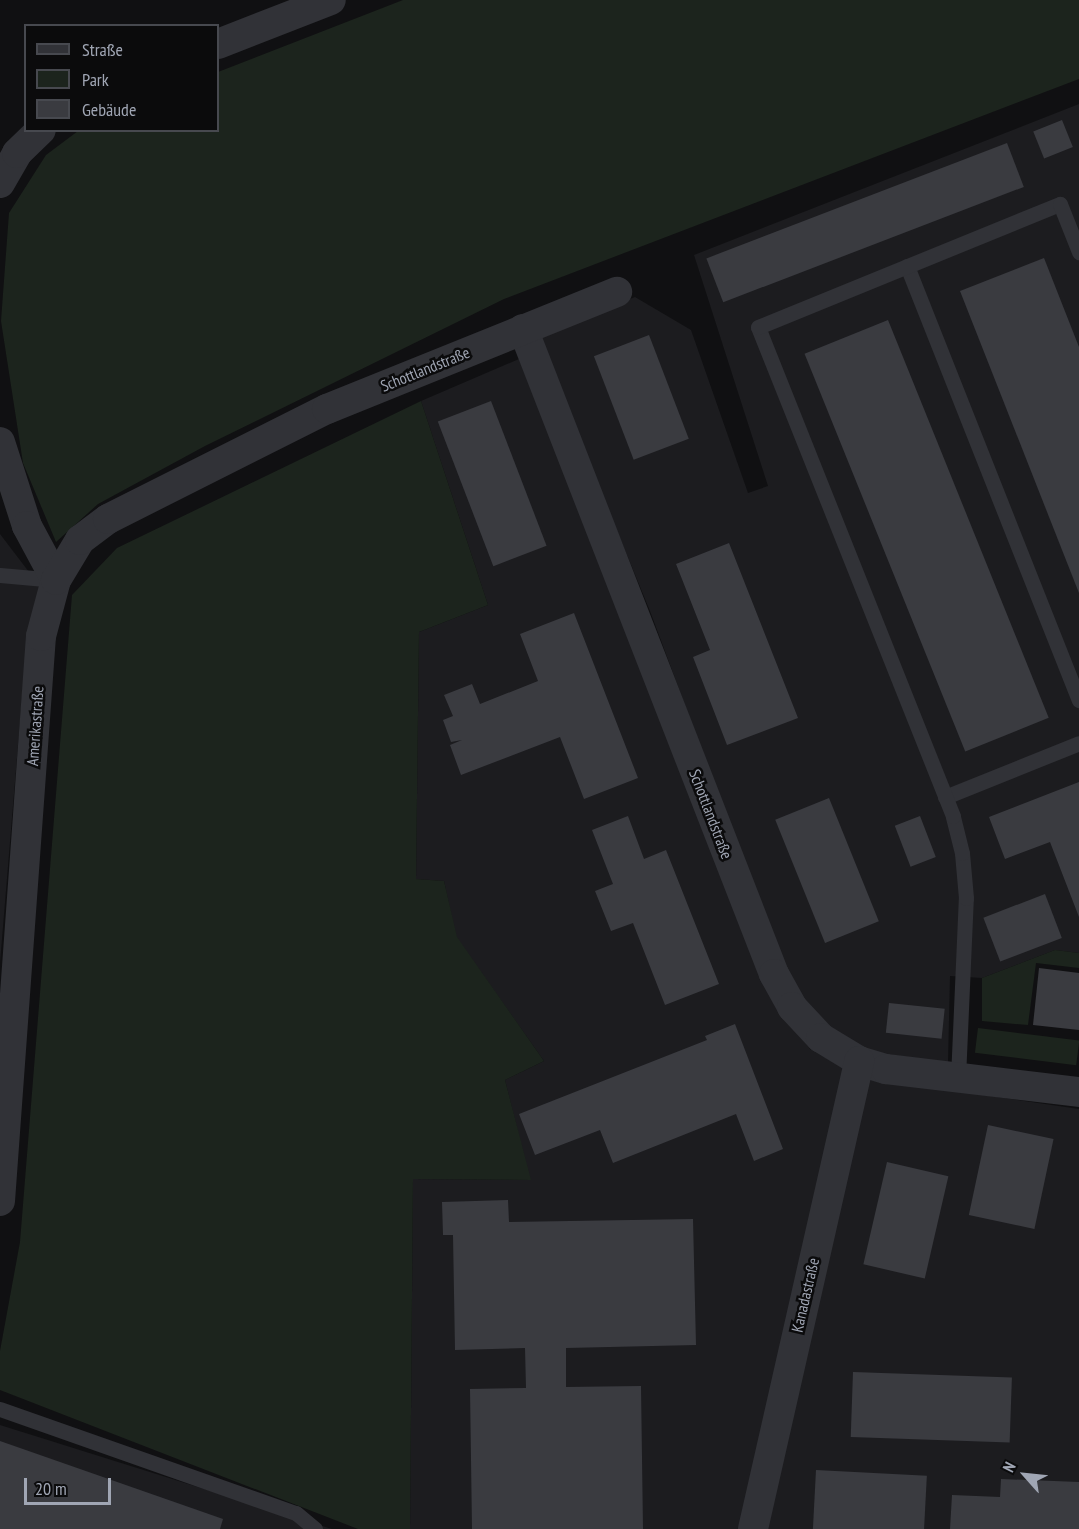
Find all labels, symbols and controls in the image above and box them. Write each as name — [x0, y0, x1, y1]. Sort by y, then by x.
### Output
legend — [24, 24, 219, 132]
text: Straße — [82, 38, 123, 61]
text: Park — [82, 68, 109, 91]
text: Gebäude — [82, 98, 136, 121]
street label: Schottlandstraße — [378, 342, 472, 396]
street label: Amerikastraße — [23, 685, 47, 767]
street label: Schottlandstraße — [685, 767, 737, 861]
street label: Kanadastraße — [787, 1256, 823, 1334]
north arrow — [995, 1445, 1055, 1505]
text: N — [998, 1458, 1020, 1475]
scale bar — [27, 1466, 114, 1504]
text: 20 m — [35, 1477, 67, 1500]

